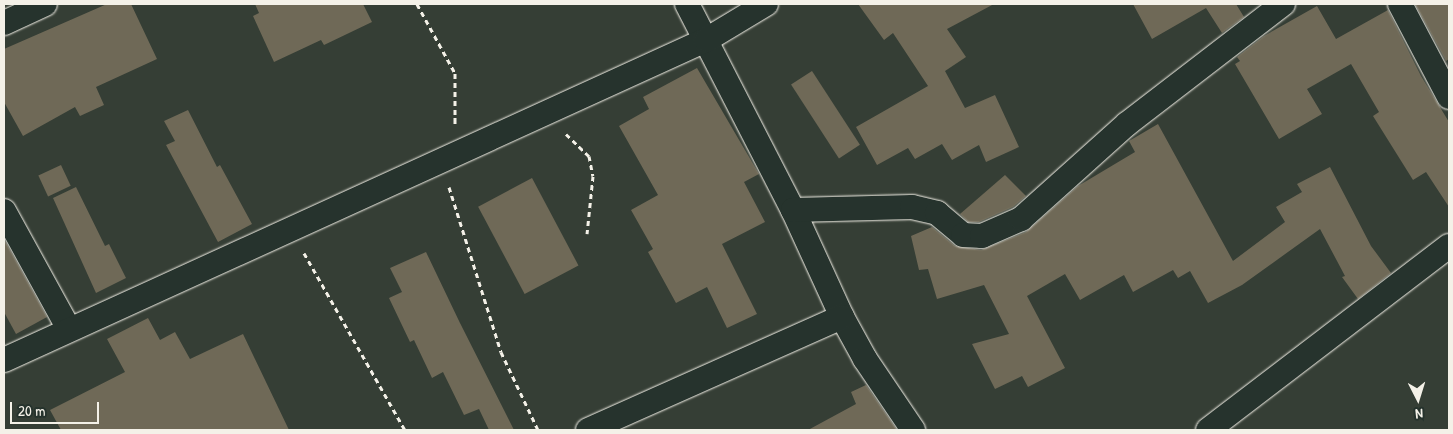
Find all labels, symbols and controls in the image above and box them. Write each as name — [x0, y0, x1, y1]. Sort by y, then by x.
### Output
north arrow — [1393, 374, 1443, 424]
scale bar — [12, 392, 101, 424]
text: 20 m — [18, 400, 45, 421]
text: N — [1415, 405, 1424, 424]

